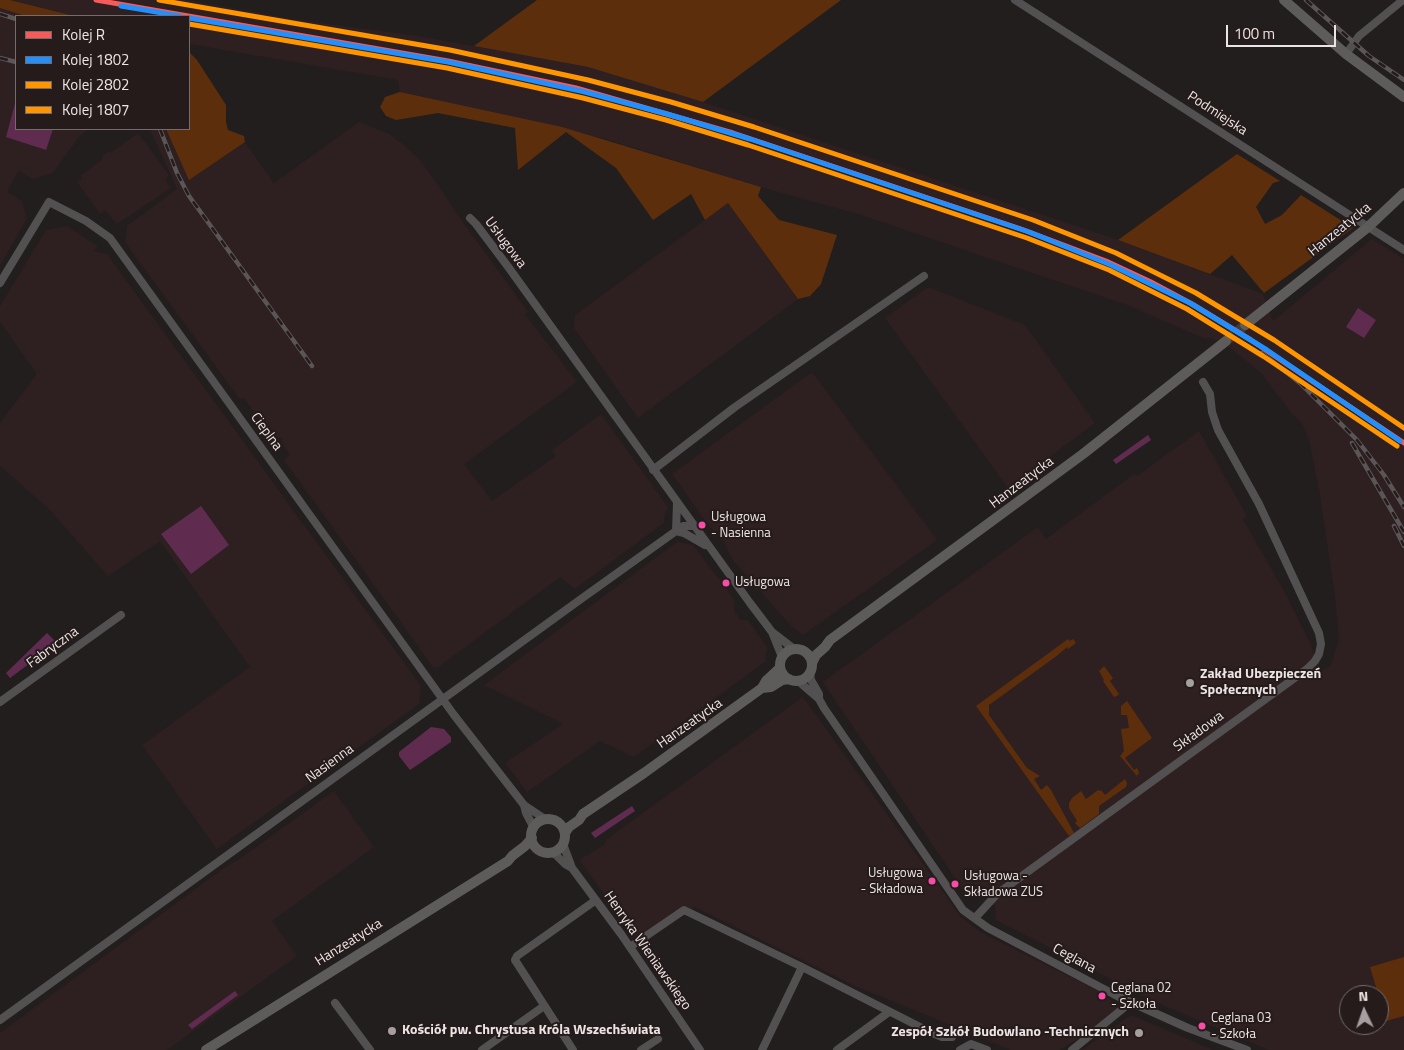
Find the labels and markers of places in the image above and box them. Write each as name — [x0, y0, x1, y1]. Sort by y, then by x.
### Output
place label: Usługowa - Nasienna — [711, 510, 771, 541]
marker: Usługowa - Nasienna — [697, 520, 707, 530]
place label: Usługowa — [735, 575, 790, 591]
marker: Usługowa — [721, 578, 731, 588]
place label: Zakład Ubezpieczeń Społecznych — [1200, 667, 1321, 700]
marker: Zakład Ubezpieczeń Społecznych — [1184, 677, 1196, 689]
place label: Usługowa - Składowa — [861, 866, 923, 897]
place label: Usługowa - Składowa ZUS — [964, 869, 1043, 900]
marker: Usługowa - Składowa — [927, 876, 937, 886]
marker: Usługowa - Składowa ZUS — [950, 879, 960, 889]
place label: Ceglana 02 - Szkoła — [1111, 981, 1172, 1012]
marker: Ceglana 02 - Szkoła — [1097, 991, 1107, 1001]
place label: Ceglana 03 - Szkoła — [1211, 1011, 1272, 1042]
marker: Ceglana 03 - Szkoła — [1197, 1021, 1207, 1031]
place label: Kościół pw. Chrystusa Króla Wszechświata — [402, 1023, 661, 1039]
marker: Kościół pw. Chrystusa Króla Wszechświata — [386, 1025, 398, 1037]
place label: Zespół Szkół Budowlano -Technicznych — [891, 1025, 1129, 1041]
marker: Zespół Szkół Budowlano -Technicznych — [1133, 1027, 1145, 1039]

